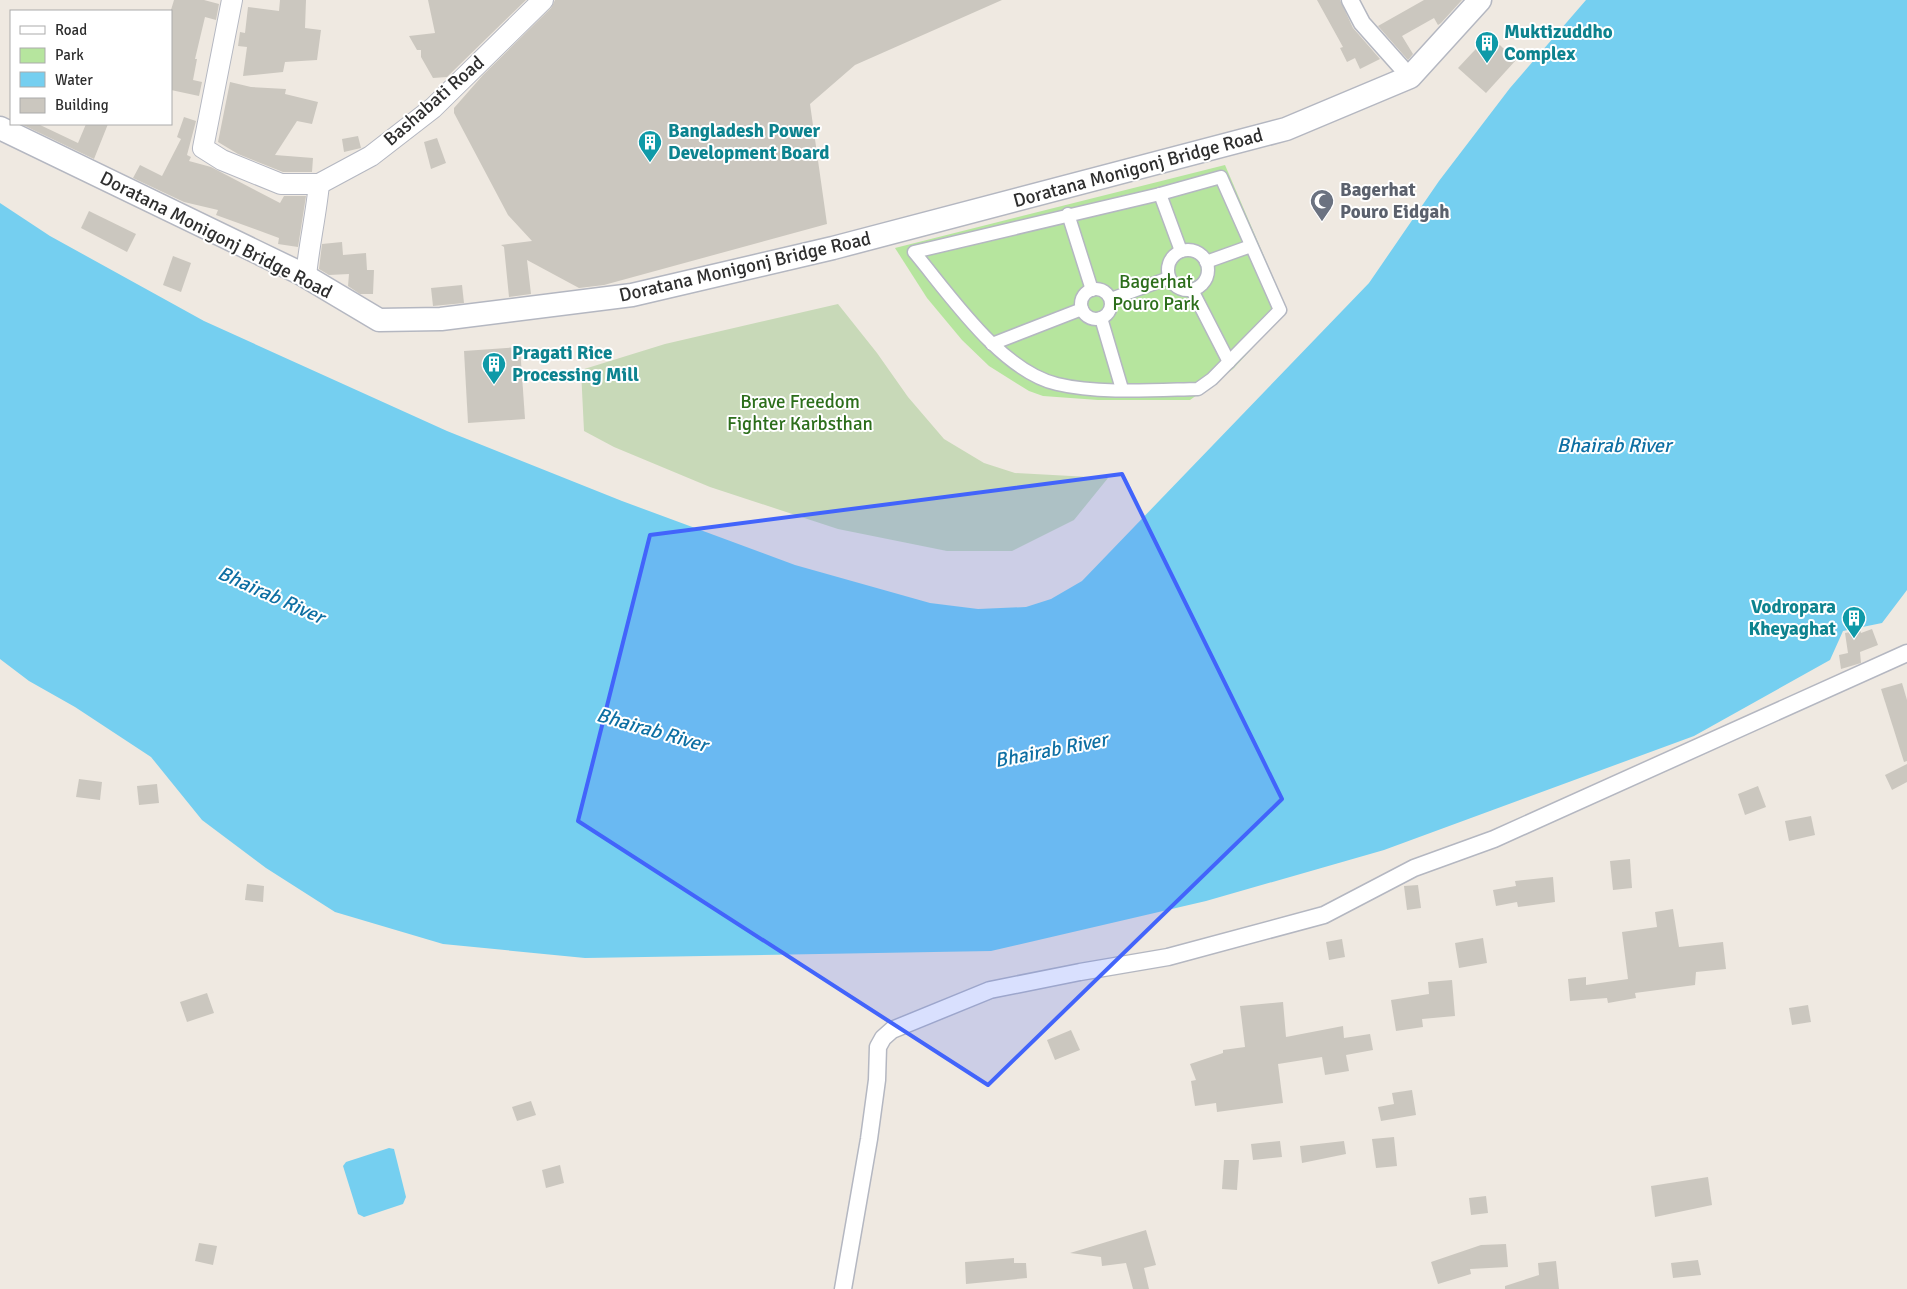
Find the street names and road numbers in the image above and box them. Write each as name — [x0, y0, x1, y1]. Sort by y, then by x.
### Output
street label: Bashabati Road — [379, 51, 489, 151]
street label: Doratana Monigonj Bridge Road — [1011, 123, 1265, 213]
street label: Doratana Monigonj Bridge Road — [96, 166, 336, 304]
street label: Doratana Monigonj Bridge Road — [617, 226, 873, 308]

